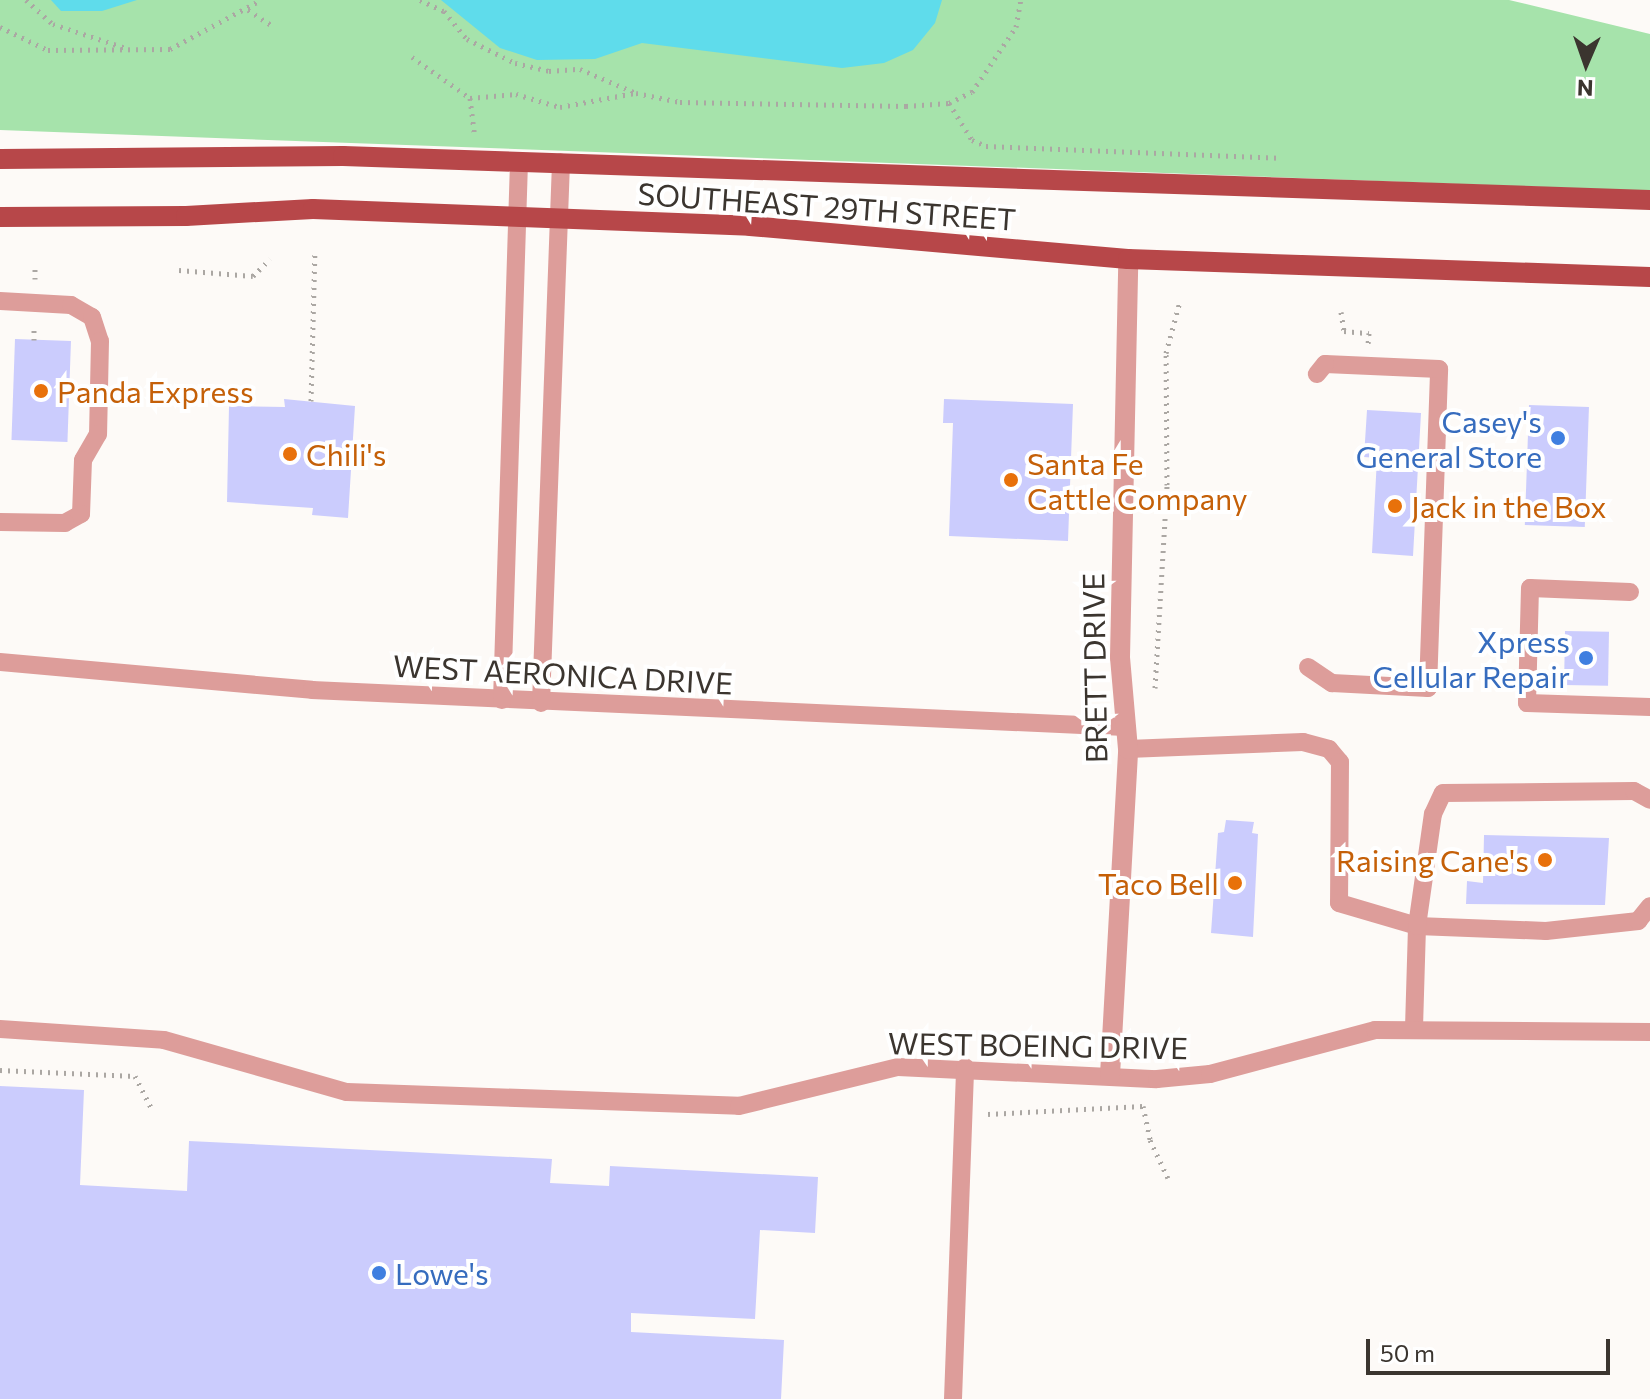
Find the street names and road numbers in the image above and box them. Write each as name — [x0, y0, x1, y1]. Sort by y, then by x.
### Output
street label: SOUTHEAST 29TH STREET — [637, 175, 1017, 237]
street label: BRETT DRIVE — [1074, 572, 1114, 764]
street label: WEST AERONICA DRIVE — [392, 647, 734, 701]
street label: WEST BOEING DRIVE — [888, 1024, 1188, 1066]

